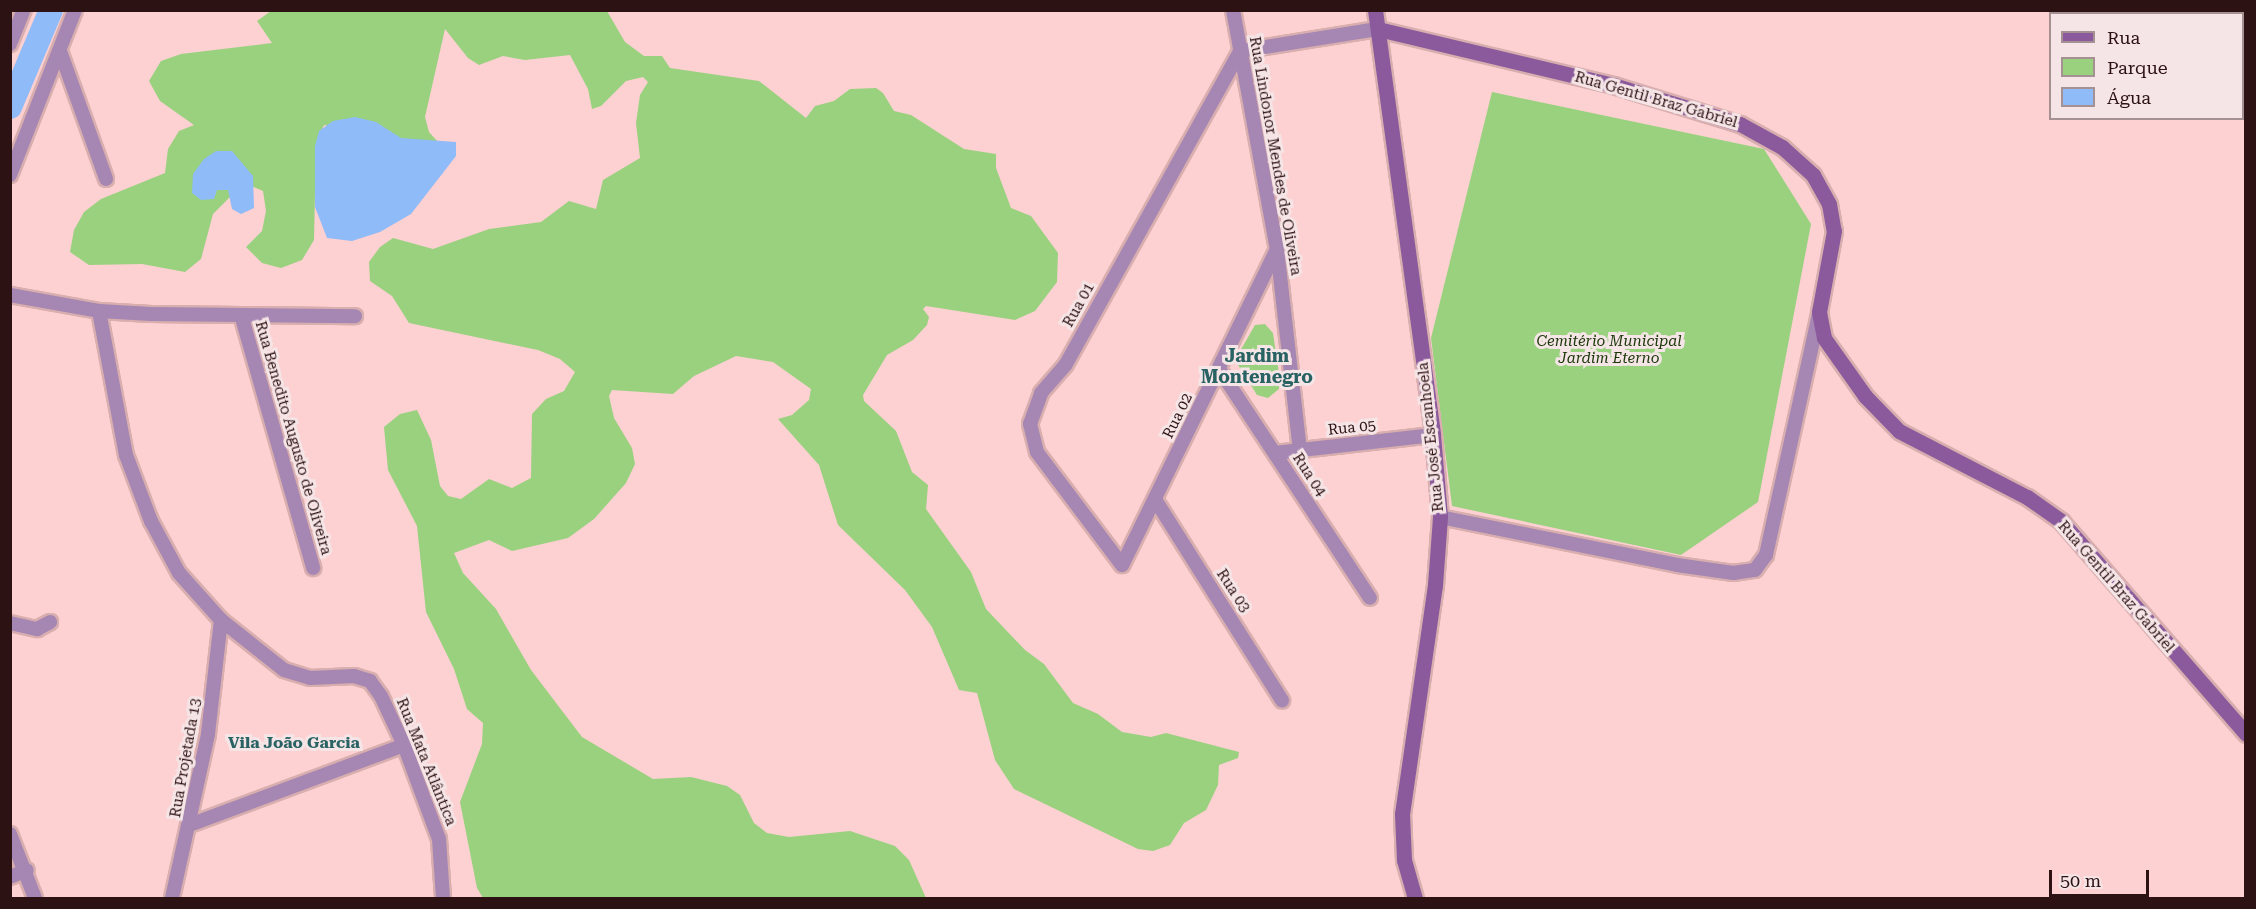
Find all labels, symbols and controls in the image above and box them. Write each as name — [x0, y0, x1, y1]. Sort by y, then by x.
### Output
legend — [2049, 12, 2244, 120]
text: Rua — [2107, 27, 2140, 48]
street label: Rua Lindonor Mendes de Oliveira — [1245, 35, 1305, 277]
text: Parque — [2107, 57, 2168, 78]
street label: Rua Gentil Braz Gabriel — [1573, 68, 1739, 132]
text: Água — [2107, 87, 2151, 108]
street label: Rua 01 — [1059, 280, 1099, 330]
street label: Rua Benedito Augusto de Oliveira — [251, 319, 335, 557]
park label: Cemitério Municipal Jardim Eterno — [1536, 332, 1682, 367]
district label: Jardim Montenegro — [1201, 346, 1313, 388]
street label: Rua José Escanhoela — [1414, 361, 1448, 513]
street label: Rua 02 — [1159, 390, 1197, 442]
street label: Rua 05 — [1327, 417, 1377, 439]
street label: Rua 04 — [1288, 450, 1330, 500]
street label: Rua Gentil Braz Gabriel — [2054, 518, 2178, 656]
street label: Rua 03 — [1212, 566, 1254, 616]
street label: Rua Mata Atlântica — [392, 695, 460, 829]
street label: Rua Projetada 13 — [167, 697, 205, 819]
district label: Vila João Garcia — [228, 733, 360, 753]
scale bar — [2052, 858, 2152, 896]
text: 50 m — [2060, 870, 2101, 891]

